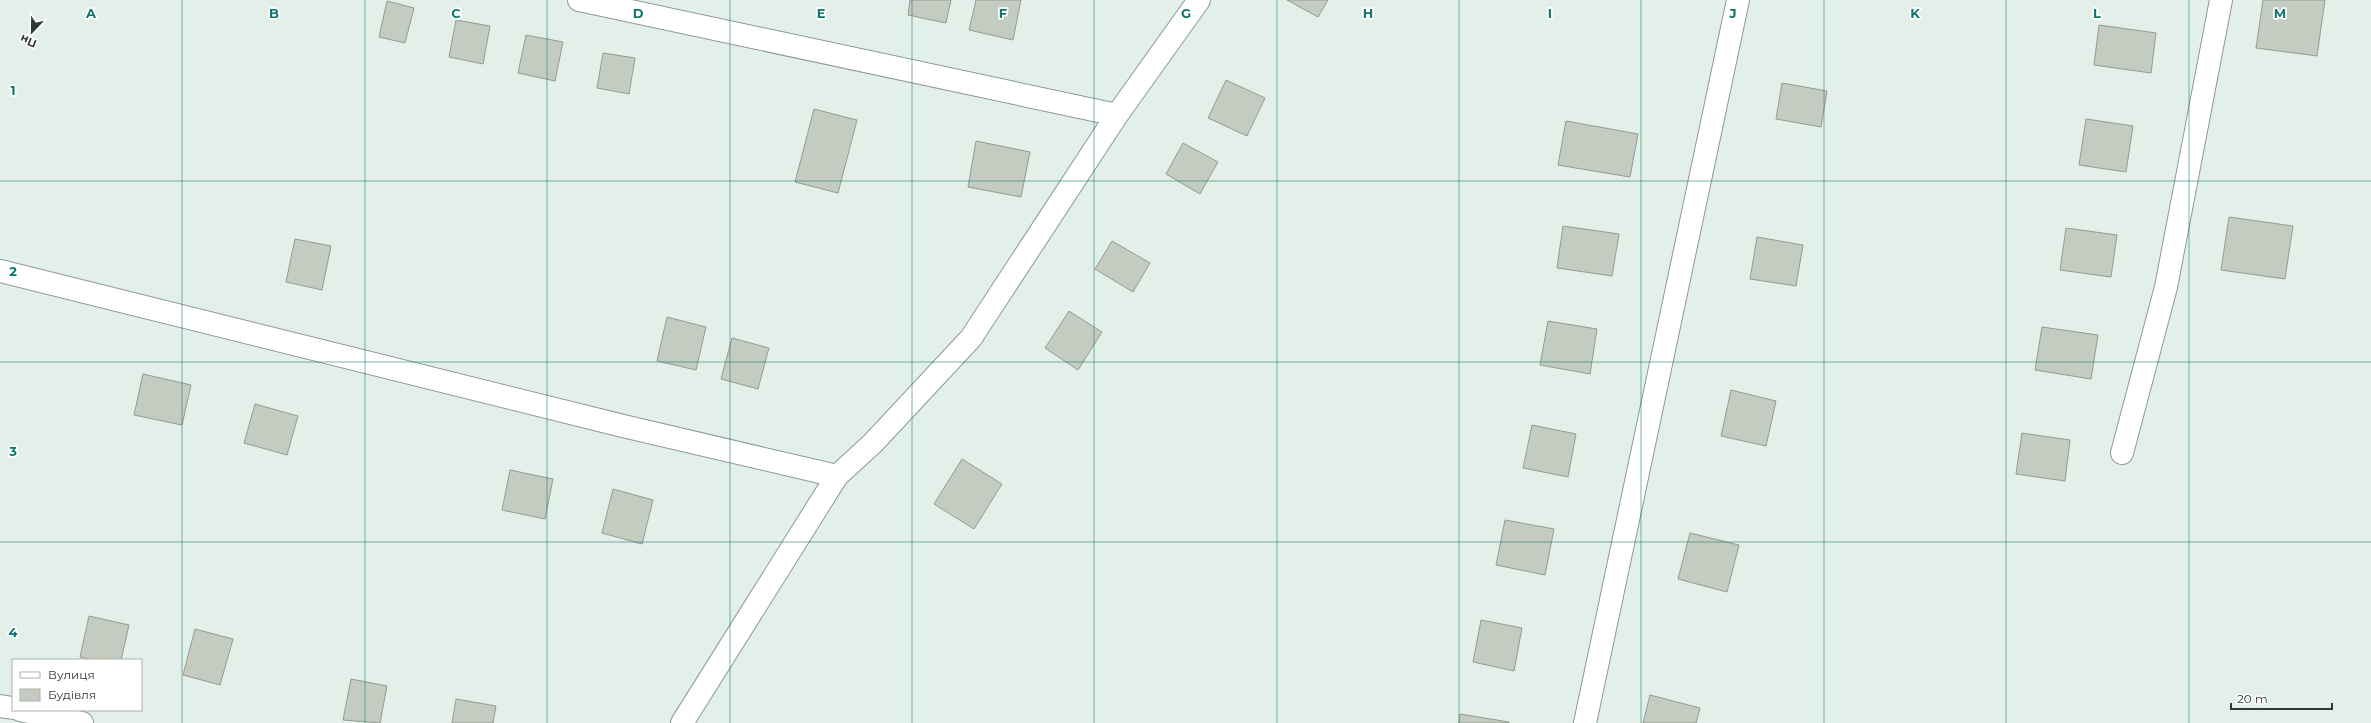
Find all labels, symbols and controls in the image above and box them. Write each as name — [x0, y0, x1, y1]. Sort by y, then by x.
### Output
text: A — [85, 5, 97, 21]
text: B — [269, 5, 279, 21]
text: C — [451, 5, 461, 21]
text: D — [633, 5, 644, 21]
text: E — [817, 5, 826, 21]
text: F — [999, 5, 1007, 21]
text: G — [1181, 5, 1191, 21]
text: H — [1363, 5, 1373, 21]
text: I — [1548, 5, 1552, 21]
text: J — [1728, 5, 1737, 21]
text: K — [1910, 5, 1920, 21]
text: L — [2093, 5, 2101, 21]
text: M — [2274, 5, 2286, 21]
north arrow — [12, 12, 52, 52]
text: Пн — [18, 32, 39, 51]
text: 1 — [10, 82, 16, 98]
text: 2 — [9, 263, 17, 279]
text: 3 — [8, 443, 17, 459]
text: 4 — [9, 624, 18, 640]
legend — [12, 659, 142, 711]
text: Вулиця — [48, 667, 95, 682]
scale bar — [2231, 685, 2332, 711]
text: Будівля — [48, 687, 96, 702]
text: 20 m — [2237, 691, 2268, 706]

